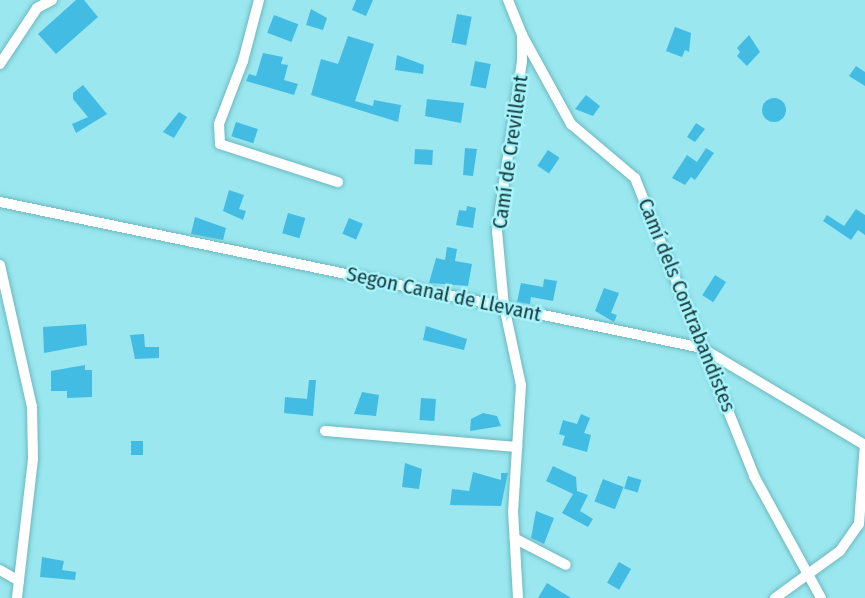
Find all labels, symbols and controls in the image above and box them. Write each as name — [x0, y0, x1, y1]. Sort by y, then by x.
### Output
street label: Camí de Crevillent — [487, 74, 533, 230]
street label: Camí dels Contrabandistes — [633, 195, 741, 415]
street label: Segon Canal de Llevant — [344, 261, 544, 327]

